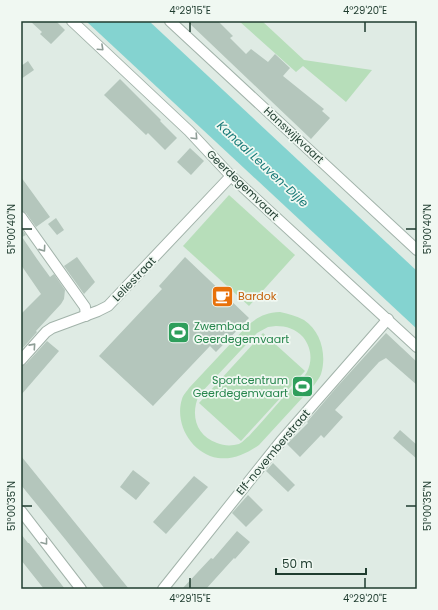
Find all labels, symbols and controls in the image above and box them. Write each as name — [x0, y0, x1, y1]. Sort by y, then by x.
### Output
text: 4°29'15"E — [169, 3, 211, 18]
text: 4°29'20"E — [343, 3, 387, 18]
one-way arrow — [96, 43, 103, 50]
street label: Hanswijkvaart — [260, 103, 328, 167]
water label: Kanaal Leuven-Dijle — [214, 117, 313, 211]
one-way arrow — [190, 132, 198, 140]
street label: Geerdegemvaart — [203, 146, 283, 224]
text: 51°00'40"N — [4, 204, 19, 254]
text: 51°00'40"N — [420, 204, 435, 254]
one-way arrow — [38, 245, 46, 252]
street label: Leliestraat — [109, 253, 159, 305]
cafe icon: Bardok — [210, 283, 236, 309]
place label: Bardok — [238, 288, 277, 304]
place label: Zwembad Geerdegemvaart — [194, 318, 289, 347]
sports icon: Zwembad Geerdegemvaart — [166, 319, 192, 345]
one-way arrow — [29, 343, 36, 351]
place label: Sportcentrum Geerdegemvaart — [193, 372, 288, 401]
sports icon: Sportcentrum Geerdegemvaart — [290, 373, 316, 399]
street label: Elf-novemberstraat — [232, 406, 314, 498]
text: 51°00'35"N — [4, 481, 19, 531]
text: 51°00'35"N — [420, 481, 435, 531]
one-way arrow — [40, 538, 47, 545]
scale bar — [276, 550, 366, 576]
text: 50 m — [282, 555, 313, 572]
text: 4°29'15"E — [169, 591, 211, 606]
text: 4°29'20"E — [343, 591, 387, 606]

